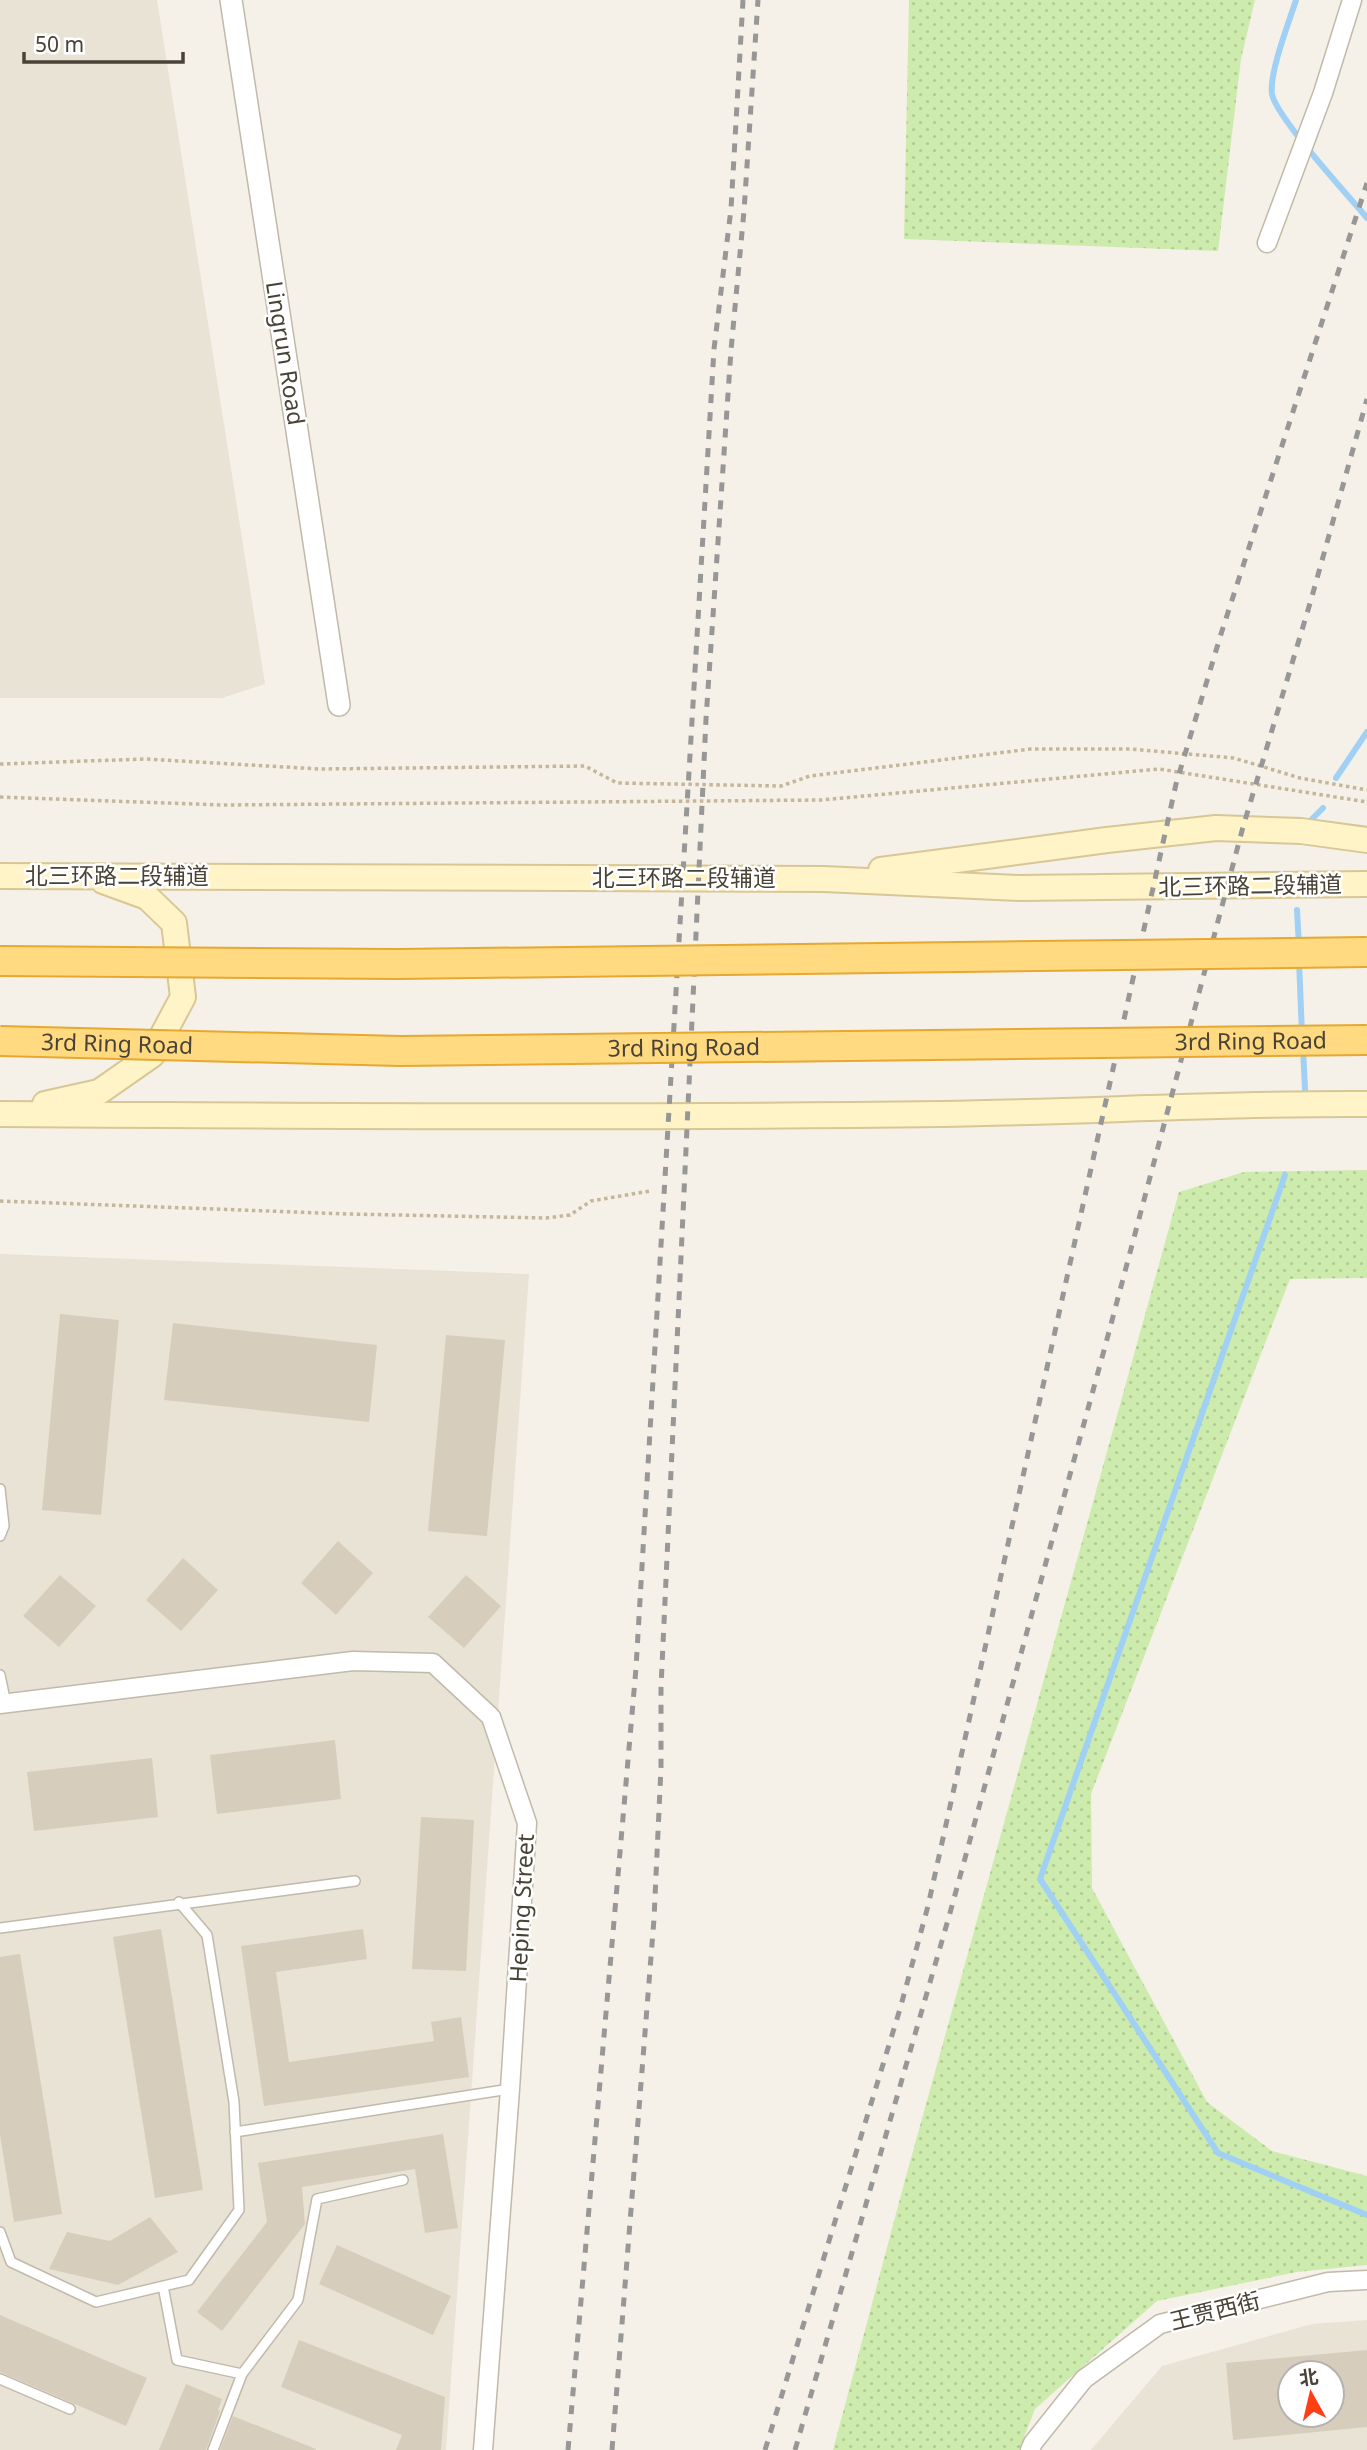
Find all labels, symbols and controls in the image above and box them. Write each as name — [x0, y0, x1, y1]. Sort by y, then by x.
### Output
scale bar — [24, 21, 184, 65]
text: 50 m — [35, 30, 84, 58]
street label: Lingrun Road — [259, 278, 313, 427]
street label: 北三环路二段辅道 — [25, 859, 209, 891]
street label: 北三环路二段辅道 — [592, 861, 776, 893]
street label: 北三环路二段辅道 — [1158, 867, 1342, 903]
street label: 3rd Ring Road — [1175, 1023, 1327, 1057]
street label: 3rd Ring Road — [40, 1025, 193, 1061]
street label: 3rd Ring Road — [608, 1030, 760, 1064]
street label: Heping Street — [501, 1833, 541, 1983]
street label: 王贾西街 — [1166, 2283, 1263, 2337]
north arrow — [1276, 2359, 1346, 2429]
text: 北 — [1297, 2363, 1320, 2391]

